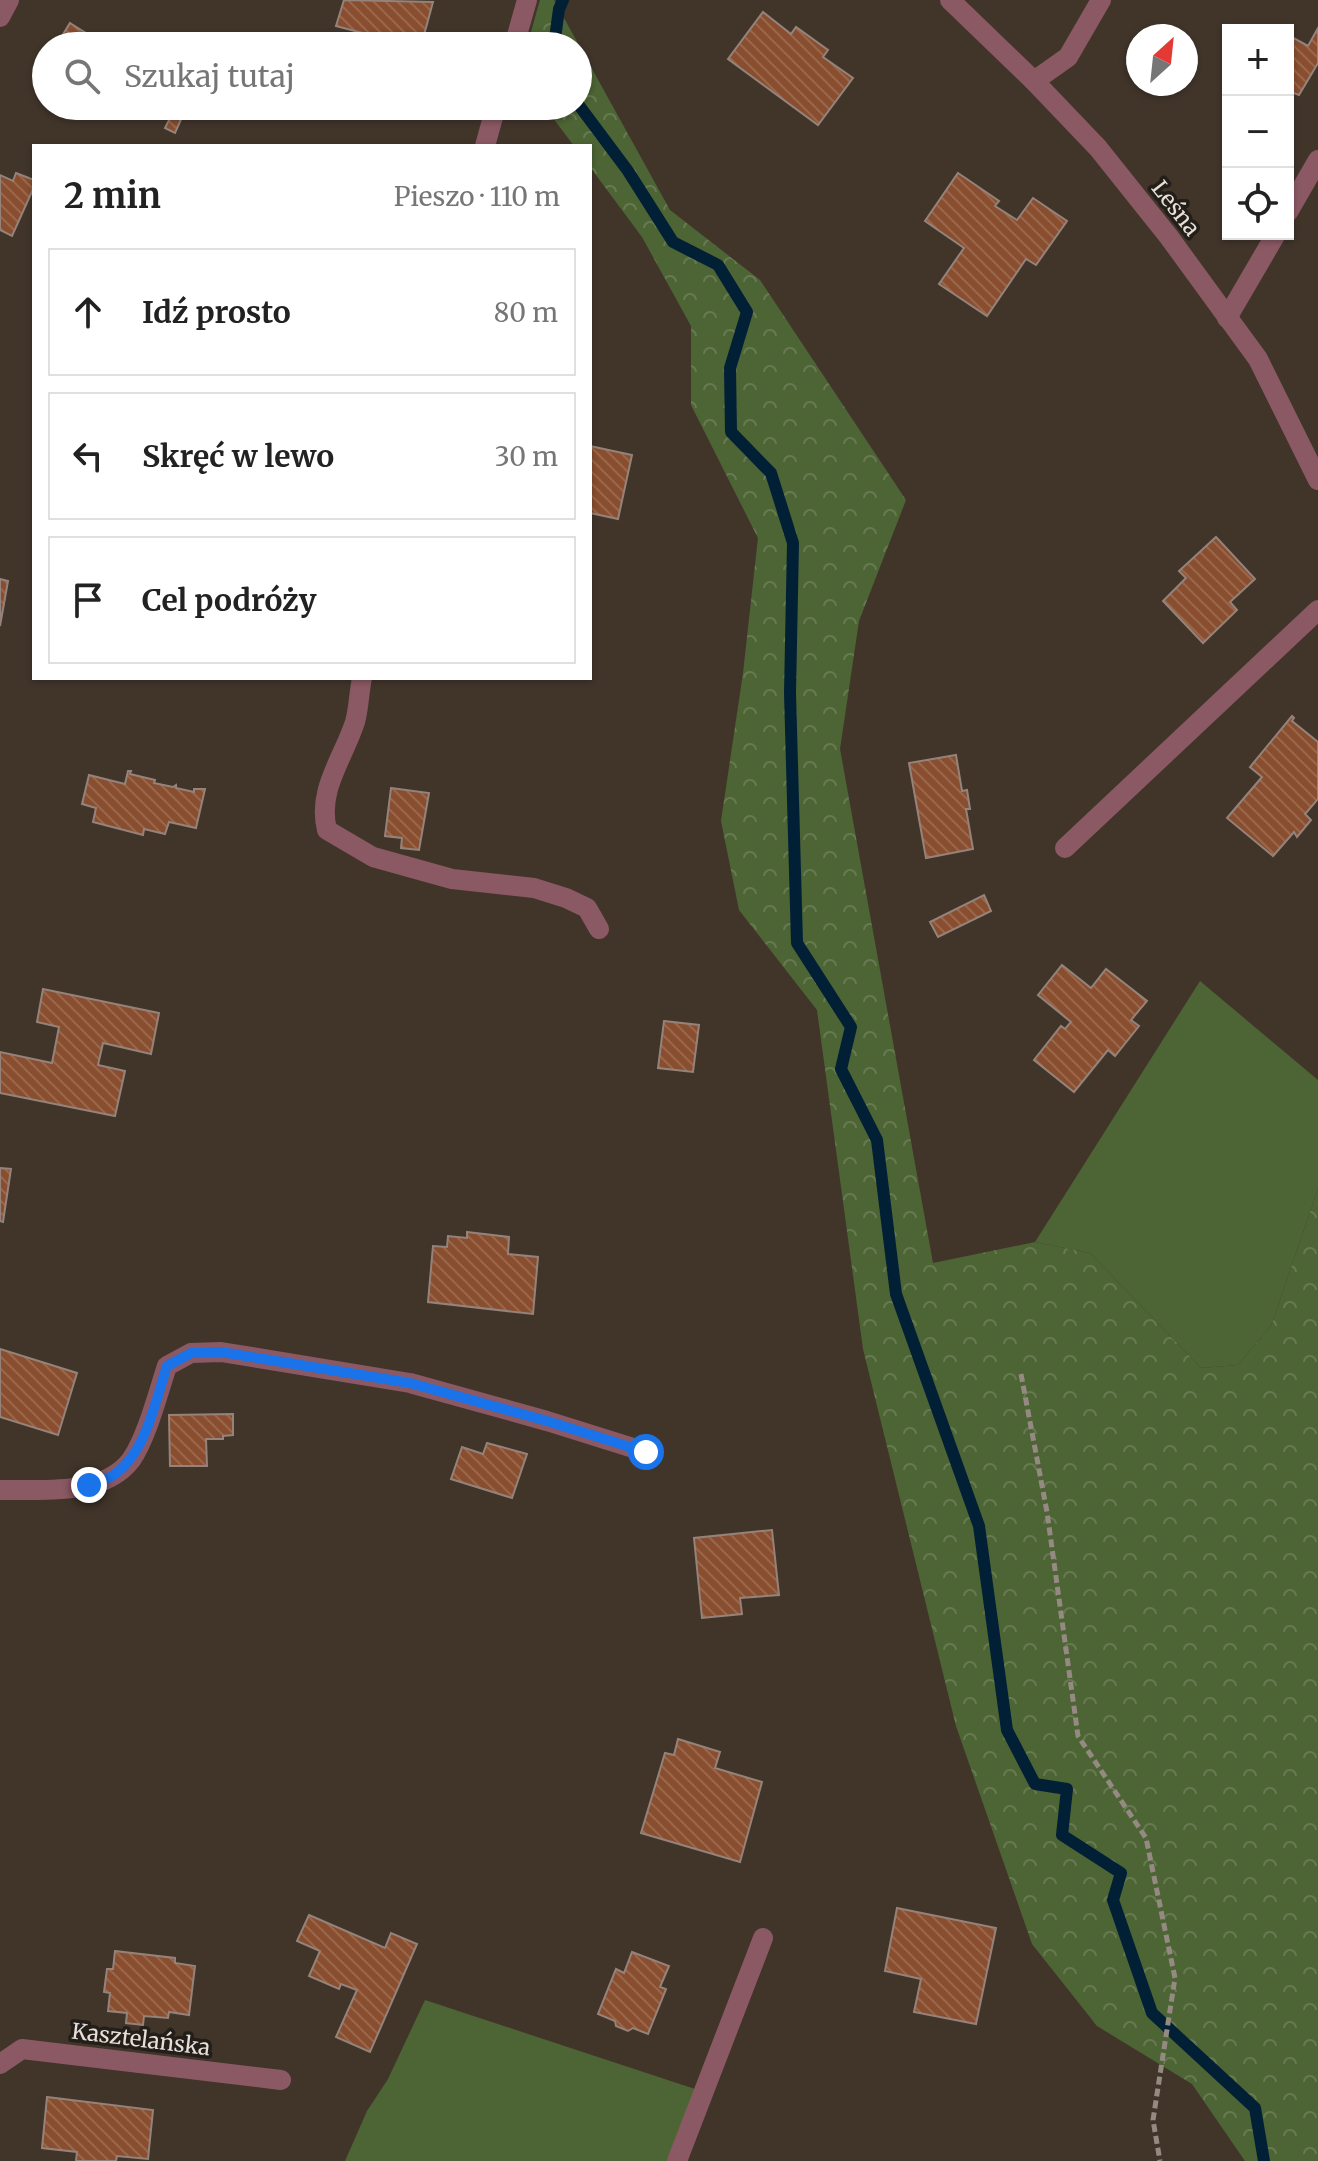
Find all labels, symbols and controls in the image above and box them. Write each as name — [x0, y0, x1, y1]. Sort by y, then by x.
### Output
north arrow — [1126, 24, 1198, 96]
map controls — [1222, 24, 1294, 240]
button: + — [1222, 24, 1294, 96]
search box — [32, 32, 592, 120]
icon: search — [60, 54, 104, 98]
text: Szukaj tutaj — [124, 57, 295, 95]
button: − — [1222, 96, 1294, 168]
button: locate — [1222, 168, 1294, 240]
text: 2 min — [64, 175, 161, 217]
street label: Leśna — [1146, 175, 1206, 241]
text: Pieszo · 110 m — [394, 180, 560, 213]
icon: ahead — [66, 290, 110, 334]
text: Idź prosto — [142, 293, 291, 331]
text: 80 m — [494, 296, 558, 329]
icon: left — [66, 434, 110, 478]
text: Skręć w lewo — [142, 437, 334, 475]
text: 30 m — [495, 440, 558, 473]
icon: arrive — [66, 578, 110, 622]
text: Cel podróży — [142, 581, 317, 619]
route start — [628, 1434, 664, 1470]
route end — [71, 1467, 107, 1503]
street label: Kasztelańska — [70, 2017, 212, 2061]

